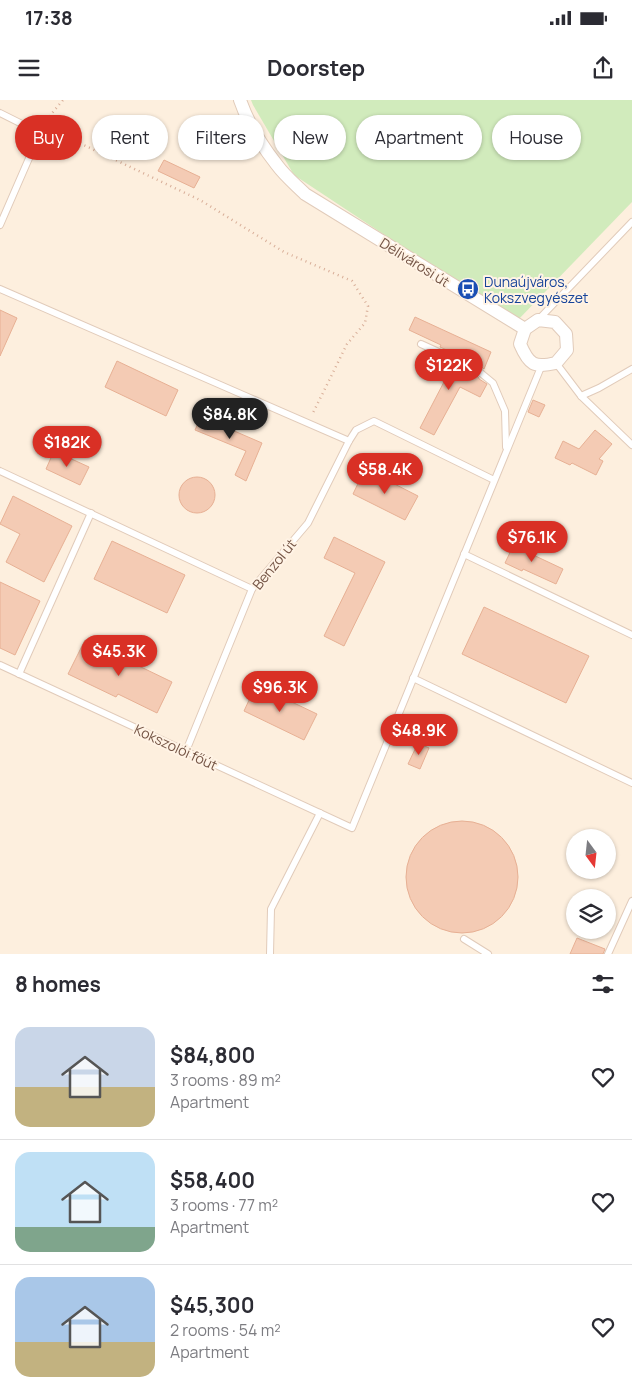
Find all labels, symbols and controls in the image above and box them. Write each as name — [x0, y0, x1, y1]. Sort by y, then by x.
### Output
text: 17:38 — [25, 5, 73, 31]
text: Doorstep — [267, 53, 365, 83]
icon: menu — [15, 54, 43, 82]
icon: share — [589, 54, 617, 82]
chip: Buy — [15, 115, 82, 160]
chip: Rent — [92, 115, 168, 160]
chip: Filters — [178, 115, 264, 160]
chip: New — [274, 115, 346, 160]
chip: Apartment — [356, 115, 482, 160]
chip: House — [492, 115, 581, 160]
street label: Délivárosi út — [376, 233, 454, 291]
place label: Dunaújváros, Kokszvegyészet — [484, 272, 589, 307]
bus stop icon: Dunaújváros, Kokszvegyészet — [456, 277, 480, 301]
pin: $122K — [414, 348, 484, 391]
text: $122K — [426, 354, 472, 376]
pin: $84.8K — [189, 398, 271, 440]
text: $84.8K — [203, 403, 257, 425]
pin: $182K — [32, 426, 102, 468]
text: $182K — [44, 431, 90, 453]
pin: $58.4K — [344, 452, 426, 495]
text: $58.4K — [358, 458, 412, 480]
pin: $76.1K — [491, 520, 573, 563]
text: $76.1K — [508, 526, 556, 548]
street label: Benzol út — [248, 534, 301, 593]
pin: $45.3K — [78, 634, 160, 677]
text: $45.3K — [92, 640, 146, 662]
pin: $96.3K — [239, 670, 321, 713]
text: $96.3K — [253, 676, 307, 698]
pin: $48.9K — [378, 714, 460, 756]
street label: Kokszolói főút — [131, 719, 221, 775]
text: $48.9K — [392, 719, 446, 741]
north arrow — [566, 829, 616, 879]
map controls — [566, 829, 616, 939]
button: layers — [566, 889, 616, 939]
text: 8 homes — [15, 970, 101, 998]
icon: filters — [589, 970, 617, 998]
text: $84,800 — [170, 1041, 255, 1069]
icon: home — [55, 1047, 115, 1107]
icon: heart — [589, 1063, 617, 1091]
text: 3 rooms · 89 m² — [170, 1069, 281, 1091]
text: Apartment — [170, 1091, 249, 1113]
text: $58,400 — [170, 1166, 255, 1194]
icon: home — [55, 1172, 115, 1232]
icon: heart — [589, 1188, 617, 1216]
text: 3 rooms · 77 m² — [170, 1194, 278, 1216]
text: Apartment — [170, 1216, 249, 1238]
text: $45,300 — [170, 1291, 255, 1319]
icon: home — [55, 1297, 115, 1357]
icon: heart — [589, 1313, 617, 1341]
text: 2 rooms · 54 m² — [170, 1319, 281, 1341]
text: Apartment — [170, 1341, 249, 1363]

